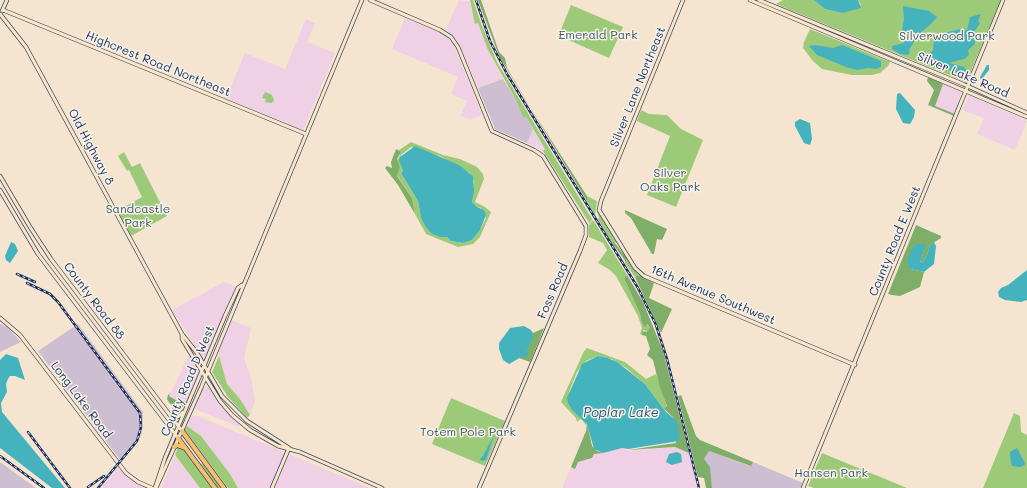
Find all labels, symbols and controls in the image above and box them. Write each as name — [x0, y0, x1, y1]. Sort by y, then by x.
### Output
street label: Silver Lane Northeast — [607, 25, 669, 149]
street label: Highcrest Road Northeast — [83, 28, 233, 100]
park label: Emerald Park — [558, 28, 638, 42]
park label: Silverwood Park — [899, 29, 995, 43]
street label: Silver Lake Road — [915, 49, 1011, 101]
street label: Old Highway 8 — [65, 107, 117, 187]
park label: Silver Oaks Park — [640, 166, 700, 194]
street label: County Road E West — [866, 184, 924, 298]
park label: Sandcastle Park — [106, 202, 170, 230]
street label: County Road 88 — [60, 260, 128, 342]
street label: Foss Road — [535, 261, 571, 321]
street label: 16th Avenue Southwest — [648, 262, 778, 328]
street label: County Road D West — [158, 323, 218, 439]
street label: Long Lake Road — [48, 359, 114, 441]
water label: Poplar Lake — [583, 405, 659, 421]
park label: Totem Pole Park — [420, 425, 516, 439]
park label: Hansen Park — [794, 466, 868, 480]

